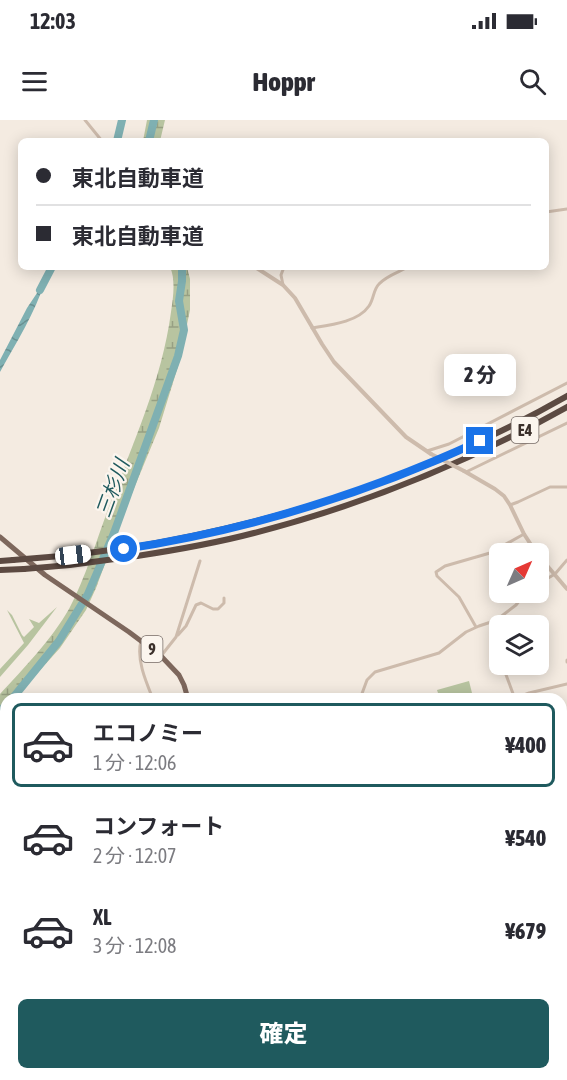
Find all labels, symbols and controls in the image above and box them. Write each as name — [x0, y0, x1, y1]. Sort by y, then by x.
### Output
text: 12:03 — [30, 8, 76, 34]
icon: menu — [18, 65, 51, 98]
icon: search — [516, 65, 549, 98]
text: Hoppr — [253, 66, 314, 97]
text: 東北自動車道 — [72, 165, 204, 191]
text: 東北自動車道 — [72, 223, 204, 249]
callout: 2 分 — [444, 354, 516, 396]
text: 2 分 — [464, 363, 496, 386]
road number: E4 — [512, 417, 538, 443]
route end — [466, 427, 493, 454]
water label: 三杉川 — [91, 454, 134, 520]
route start — [110, 535, 137, 562]
north arrow — [489, 543, 549, 603]
map controls — [489, 543, 549, 675]
car — [54, 544, 92, 566]
button: layers — [489, 615, 549, 675]
road number: 9 — [142, 636, 162, 662]
icon: car — [21, 718, 75, 772]
text: エコノミー — [93, 720, 203, 746]
text: ¥400 — [505, 732, 546, 758]
text: 1 分 · 12:06 — [93, 751, 176, 774]
icon: car — [21, 811, 75, 865]
text: コンフォート — [93, 813, 224, 839]
text: ¥540 — [505, 825, 546, 851]
text: 2 分 · 12:07 — [93, 844, 176, 867]
icon: car — [21, 904, 75, 958]
text: XL — [93, 904, 111, 930]
text: ¥679 — [505, 918, 546, 944]
text: 3 分 · 12:08 — [93, 934, 176, 957]
button: 確定 — [18, 999, 549, 1068]

